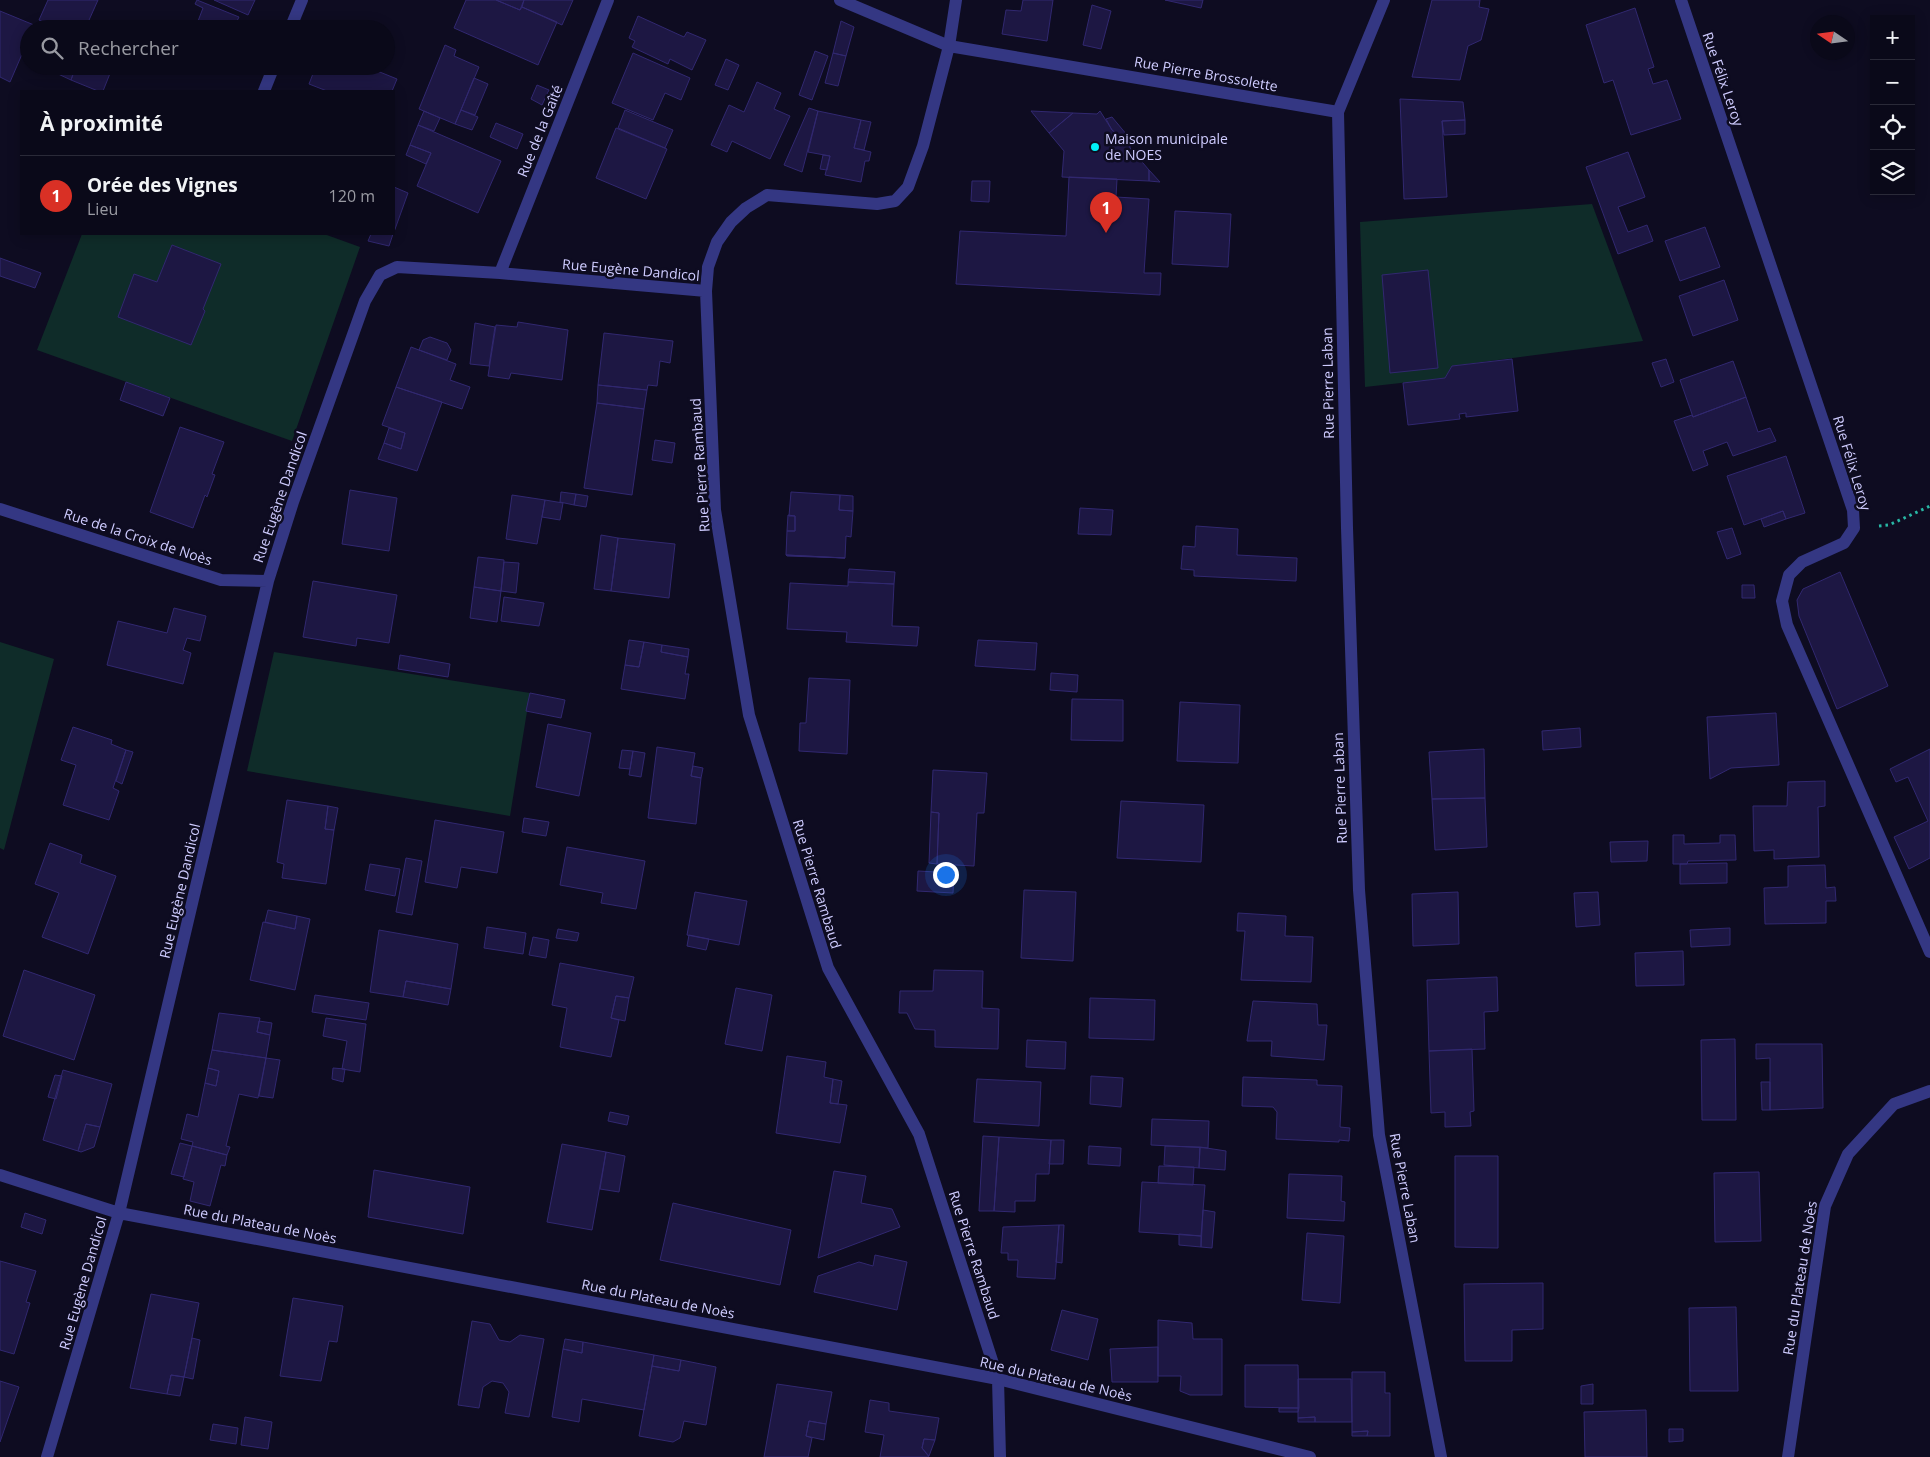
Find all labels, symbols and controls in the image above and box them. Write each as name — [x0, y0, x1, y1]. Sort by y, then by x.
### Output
north arrow — [1810, 15, 1855, 60]
map controls — [1870, 15, 1915, 195]
button: + — [1870, 15, 1915, 60]
search box — [20, 20, 395, 75]
street label: Rue Félix Leroy — [1699, 29, 1749, 129]
icon: search — [38, 34, 66, 62]
text: Rechercher — [78, 35, 179, 61]
street label: Rue Pierre Brossolette — [1133, 52, 1280, 96]
button: − — [1870, 60, 1915, 105]
street label: Rue de la Gaîté — [512, 82, 567, 180]
button: locate — [1870, 105, 1915, 150]
text: À proximité — [40, 109, 163, 137]
place label: Maison municipale de NOES — [1105, 129, 1228, 164]
marker: Maison municipale de NOES — [1089, 141, 1101, 153]
button: layers — [1870, 150, 1915, 195]
text: Orée des Vignes — [87, 172, 238, 198]
text: 1 — [51, 185, 61, 207]
text: 120 m — [329, 185, 375, 207]
pin: 1 — [1090, 192, 1122, 233]
text: Lieu — [87, 198, 118, 220]
street label: Rue Eugène Dandicol — [562, 254, 701, 285]
street label: Rue Pierre Laban — [1317, 327, 1338, 439]
street label: Rue Pierre Rambaud — [685, 397, 714, 533]
street label: Rue Félix Leroy — [1829, 413, 1876, 514]
street label: Rue Eugène Dandicol — [248, 429, 311, 565]
street label: Rue de la Croix de Noès — [62, 504, 215, 570]
street label: Rue Pierre Laban — [1328, 732, 1351, 844]
street label: Rue Pierre Rambaud — [789, 817, 846, 951]
street label: Rue Eugène Dandicol — [155, 822, 204, 960]
your location — [933, 862, 959, 888]
street label: Rue Pierre Laban — [1386, 1131, 1425, 1244]
street label: Rue Pierre Rambaud — [945, 1188, 1004, 1322]
street label: Rue du Plateau de Noès — [182, 1199, 339, 1248]
street label: Rue du Plateau de Noès — [1778, 1199, 1821, 1356]
street label: Rue Eugène Dandicol — [54, 1214, 111, 1352]
street label: Rue du Plateau de Noès — [580, 1274, 737, 1323]
street label: Rue du Plateau de Noès — [978, 1352, 1134, 1405]

